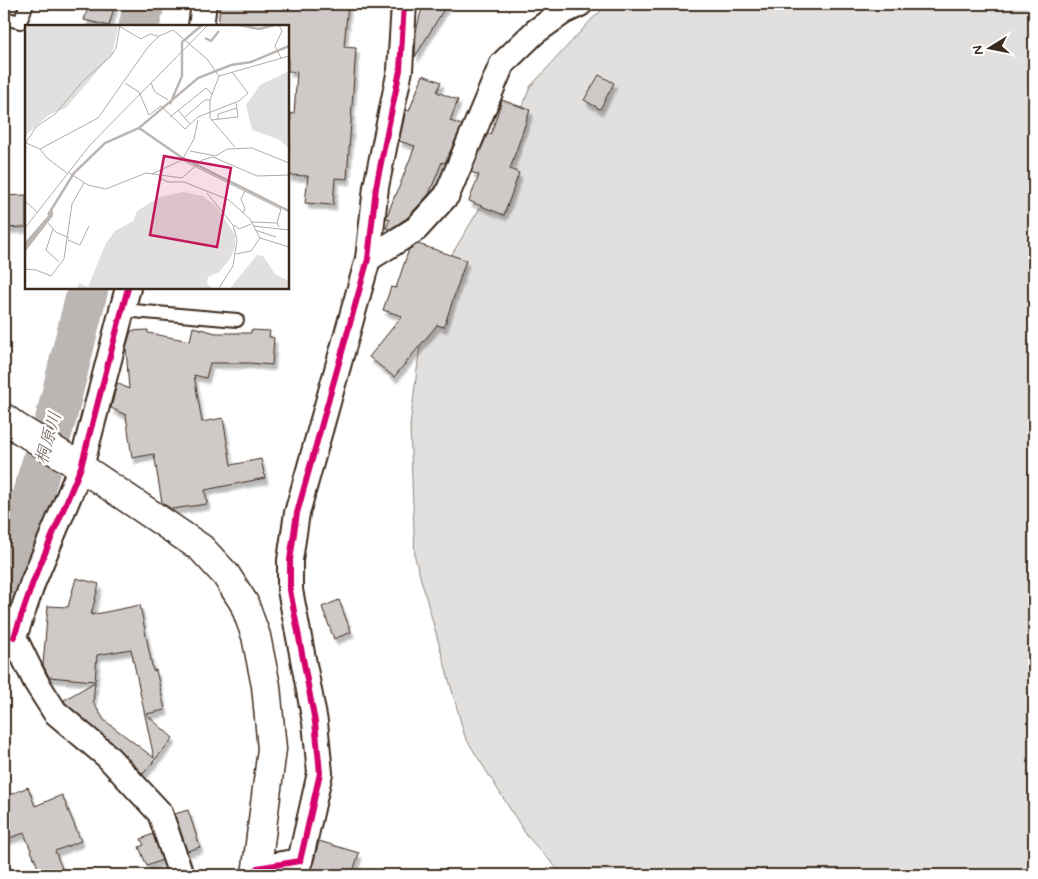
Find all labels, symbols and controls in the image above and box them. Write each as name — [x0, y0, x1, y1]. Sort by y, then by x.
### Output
north arrow — [966, 22, 1016, 72]
inset map — [25, 25, 289, 289]
text: N — [969, 44, 988, 56]
water label: 桐原川 — [30, 409, 68, 467]

